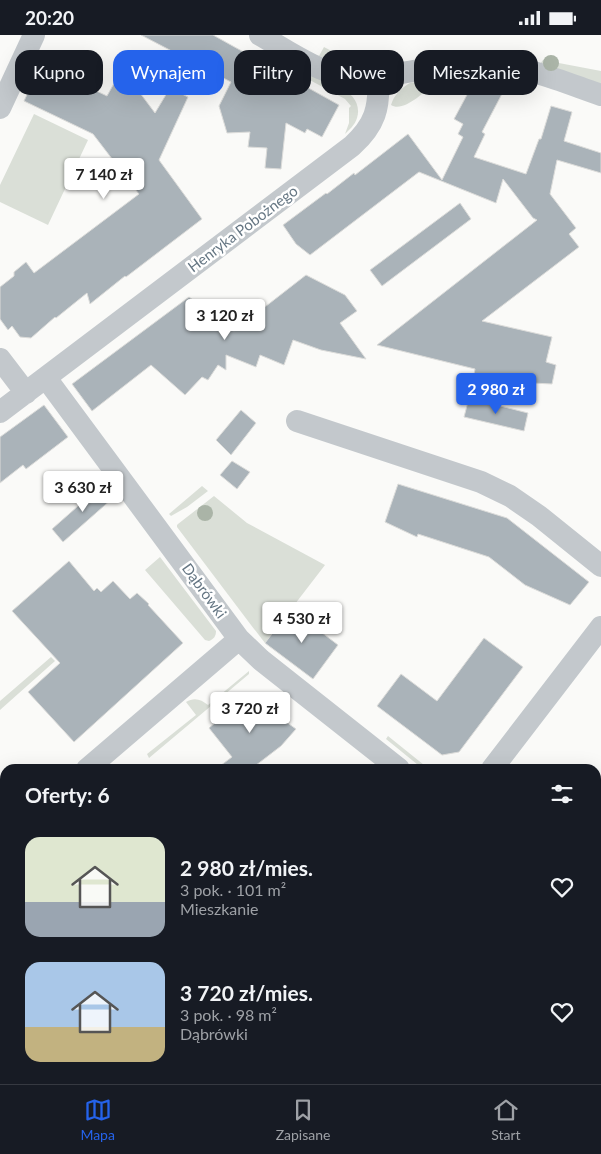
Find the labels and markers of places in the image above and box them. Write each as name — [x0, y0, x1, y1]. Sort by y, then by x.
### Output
pin: 7 140 zł — [52, 157, 156, 200]
pin: 3 120 zł — [173, 299, 277, 341]
pin: 2 980 zł — [444, 373, 548, 415]
pin: 3 630 zł — [31, 471, 135, 513]
pin: 4 530 zł — [250, 601, 354, 644]
pin: 3 720 zł — [198, 691, 302, 734]

